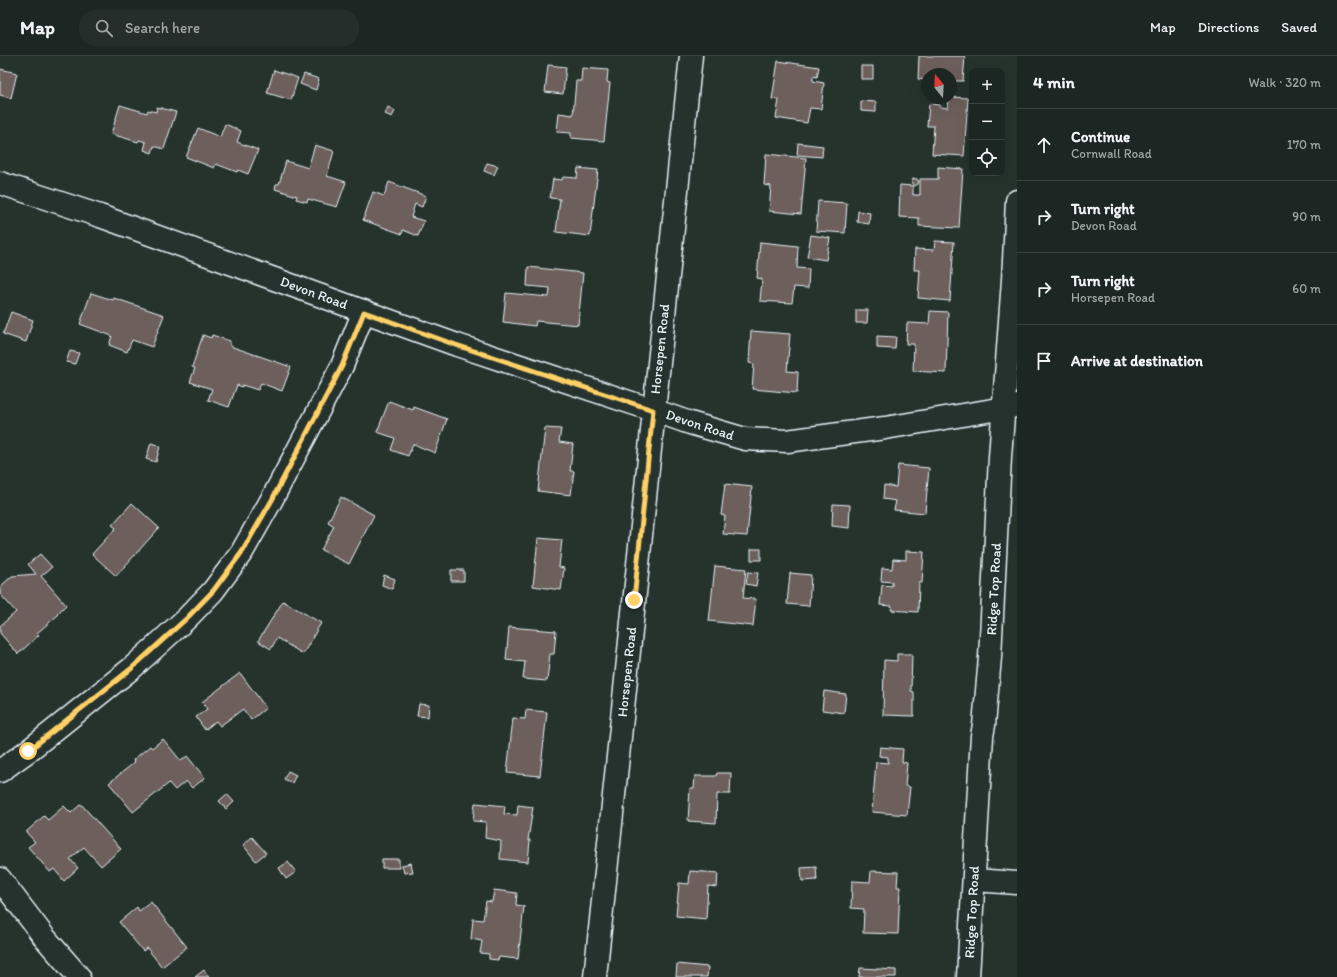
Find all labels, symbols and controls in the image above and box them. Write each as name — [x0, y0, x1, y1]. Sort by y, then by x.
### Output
search box — [79, 10, 359, 46]
text: Map — [20, 16, 55, 39]
icon: search — [93, 17, 115, 39]
text: Search here — [125, 19, 200, 37]
text: Map — [1150, 19, 1176, 36]
text: Directions — [1198, 19, 1259, 36]
text: Saved — [1281, 19, 1317, 36]
north arrow — [921, 68, 957, 104]
map controls — [969, 68, 1005, 176]
button: + — [969, 68, 1005, 104]
text: 4 min — [1033, 72, 1075, 92]
text: Walk · 320 m — [1249, 75, 1321, 90]
button: − — [969, 104, 1005, 140]
text: Continue — [1071, 128, 1130, 146]
icon: ahead — [1033, 134, 1055, 156]
text: 170 m — [1287, 137, 1321, 152]
button: locate — [969, 140, 1005, 176]
text: Cornwall Road — [1071, 146, 1152, 161]
text: Turn right — [1071, 200, 1135, 218]
icon: right — [1033, 206, 1055, 228]
text: 90 m — [1292, 209, 1321, 224]
text: Devon Road — [1071, 218, 1137, 233]
text: Turn right — [1071, 272, 1135, 290]
street label: Devon Road — [278, 273, 351, 313]
icon: right — [1033, 278, 1055, 300]
text: 60 m — [1292, 281, 1321, 296]
text: Horsepen Road — [1071, 290, 1155, 305]
street label: Horsepen Road — [647, 303, 673, 395]
icon: arrive — [1033, 350, 1055, 372]
text: Arrive at destination — [1071, 352, 1203, 370]
street label: Devon Road — [664, 406, 737, 444]
street label: Ridge Top Road — [983, 542, 1005, 636]
route end — [625, 591, 643, 609]
street label: Horsepen Road — [614, 626, 640, 718]
route start — [19, 742, 37, 760]
street label: Ridge Top Road — [961, 865, 983, 959]

